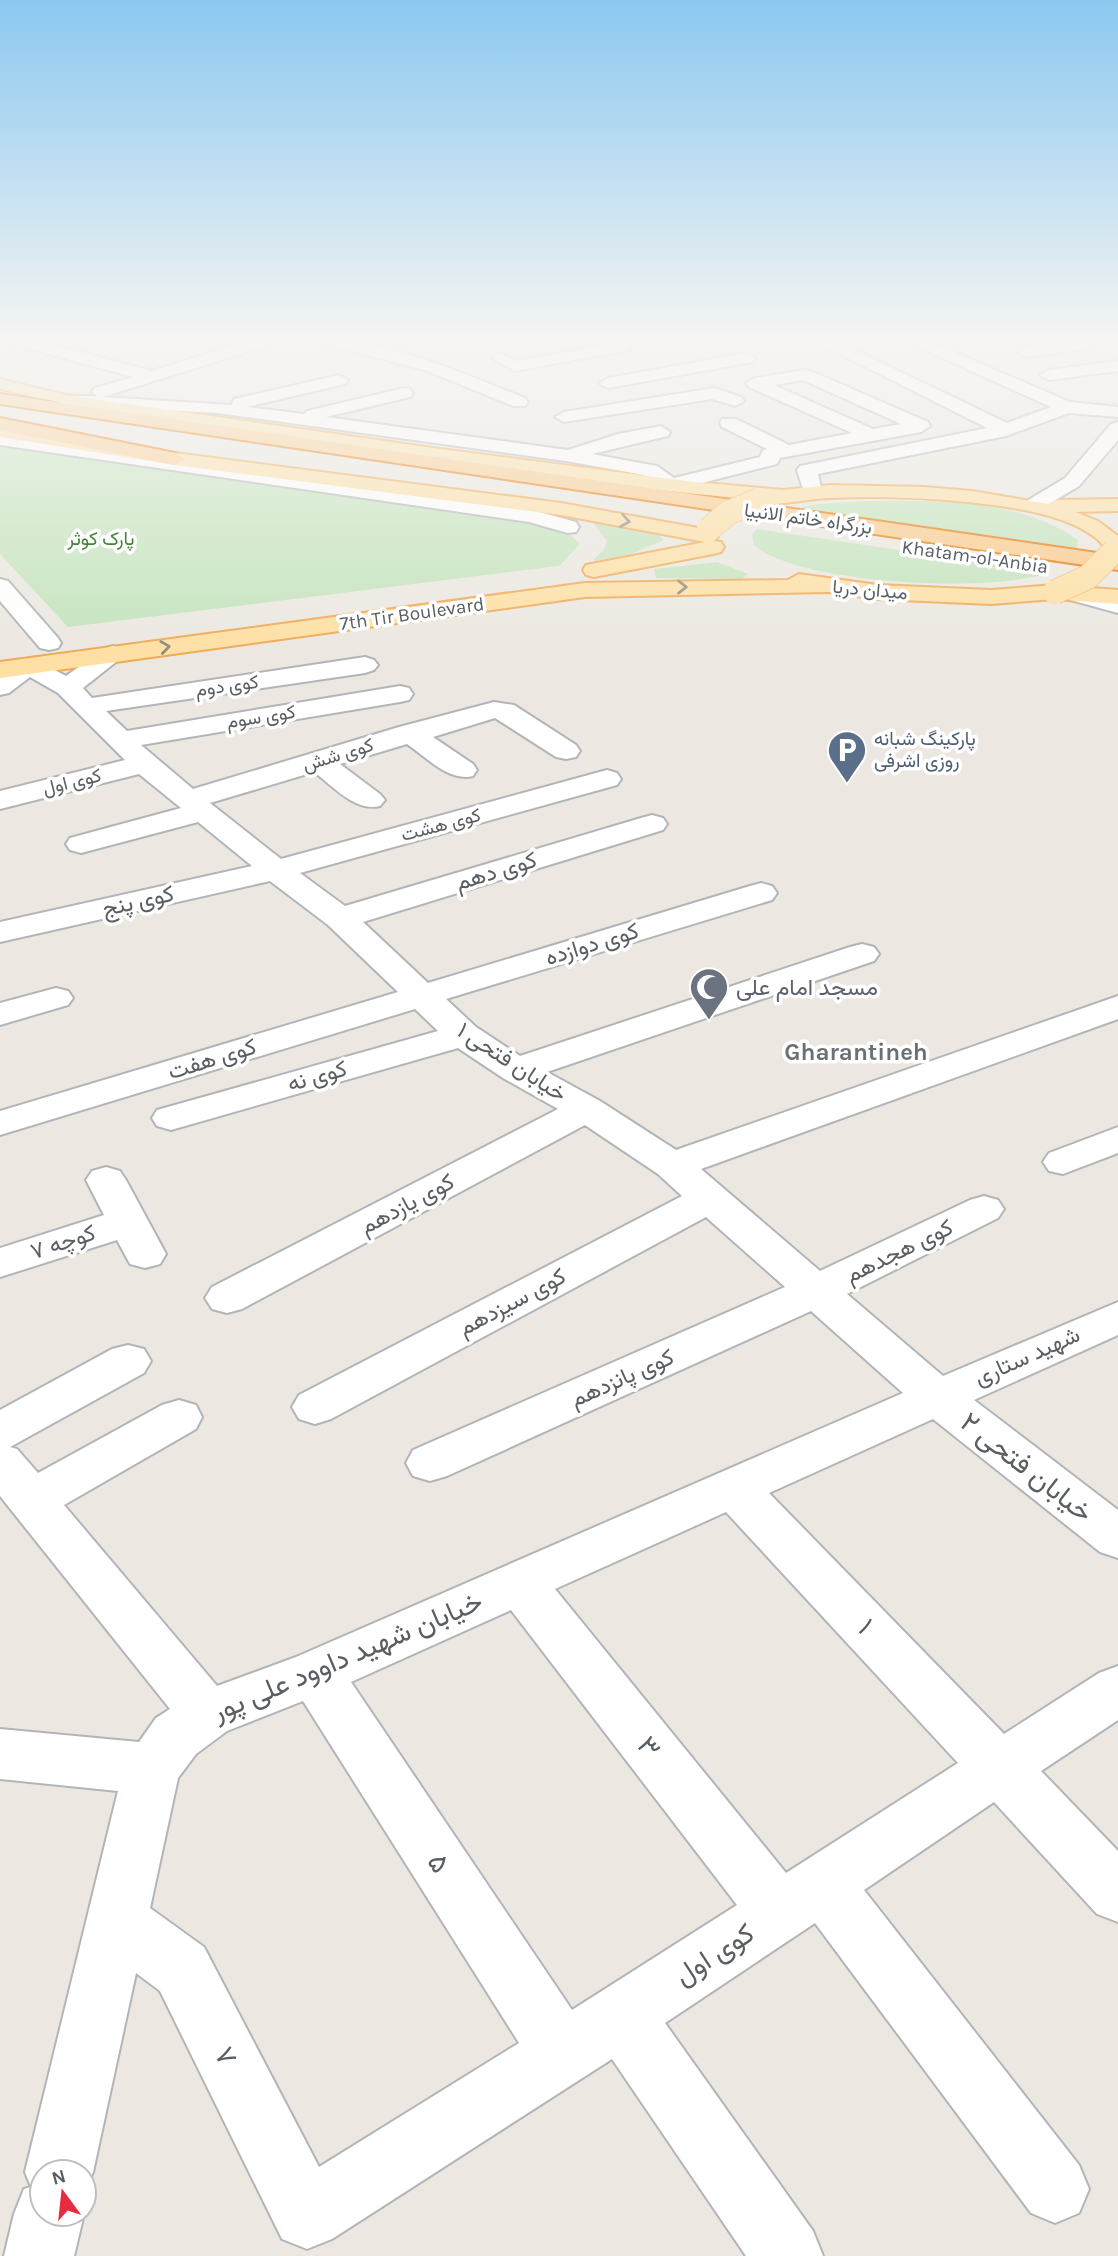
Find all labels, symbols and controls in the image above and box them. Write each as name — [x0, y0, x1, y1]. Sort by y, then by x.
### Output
street label: بزرگراه خاتم الانبیا — [743, 499, 873, 540]
one-way arrow — [619, 513, 631, 528]
park label: پارک کوثر — [67, 528, 134, 552]
street label: Khatam-ol-Anbia — [900, 536, 1050, 578]
street label: میدان دریا — [831, 576, 909, 604]
one-way arrow — [677, 579, 688, 595]
street label: 7th Tir Boulevard — [338, 593, 486, 635]
one-way arrow — [159, 640, 171, 655]
street label: کوی دوم — [194, 671, 260, 702]
street label: کوی سوم — [225, 701, 297, 734]
place label: پارکینگ شبانه روزی اشرفی — [874, 728, 976, 772]
parking icon: پارکینگ شبانه روزی اشرفی — [826, 729, 868, 784]
street label: کوی شش — [300, 734, 376, 776]
street label: کوی اول — [40, 764, 104, 800]
street label: کوی هشت — [399, 804, 483, 846]
street label: کوی دهم — [452, 846, 540, 897]
street label: کوی پنج — [99, 880, 177, 924]
street label: کوی دوازده — [542, 917, 642, 972]
mosque icon: مسجد امام علی — [688, 966, 730, 1021]
place label: مسجد امام علی — [736, 974, 878, 1002]
street label: خیابان فتحی ۱ — [452, 1017, 572, 1107]
street label: کوی هفت — [165, 1033, 260, 1086]
district label: Gharantineh — [784, 1038, 928, 1066]
street label: کوی نه — [284, 1055, 350, 1098]
street label: کوی یازدهم — [355, 1168, 459, 1241]
street label: کوی هجدهم — [841, 1213, 958, 1290]
street label: کوچه ۷ — [27, 1219, 100, 1267]
street label: کوی سیزدهم — [454, 1262, 571, 1343]
street label: شهید ستاری — [970, 1321, 1084, 1392]
street label: کوی پانزدهم — [566, 1343, 679, 1415]
street label: خیابان فتحی ۲ — [954, 1405, 1100, 1529]
street label: خیابان شهید داوود علی پور — [206, 1584, 488, 1730]
street label: ۱ — [851, 1612, 881, 1640]
street label: ۳ — [630, 1730, 668, 1764]
street label: ۵ — [421, 1847, 457, 1879]
street label: کوی اول — [668, 1916, 760, 1993]
street label: ۷ — [208, 2041, 244, 2071]
north arrow — [28, 2158, 98, 2228]
text: N — [49, 2165, 68, 2190]

